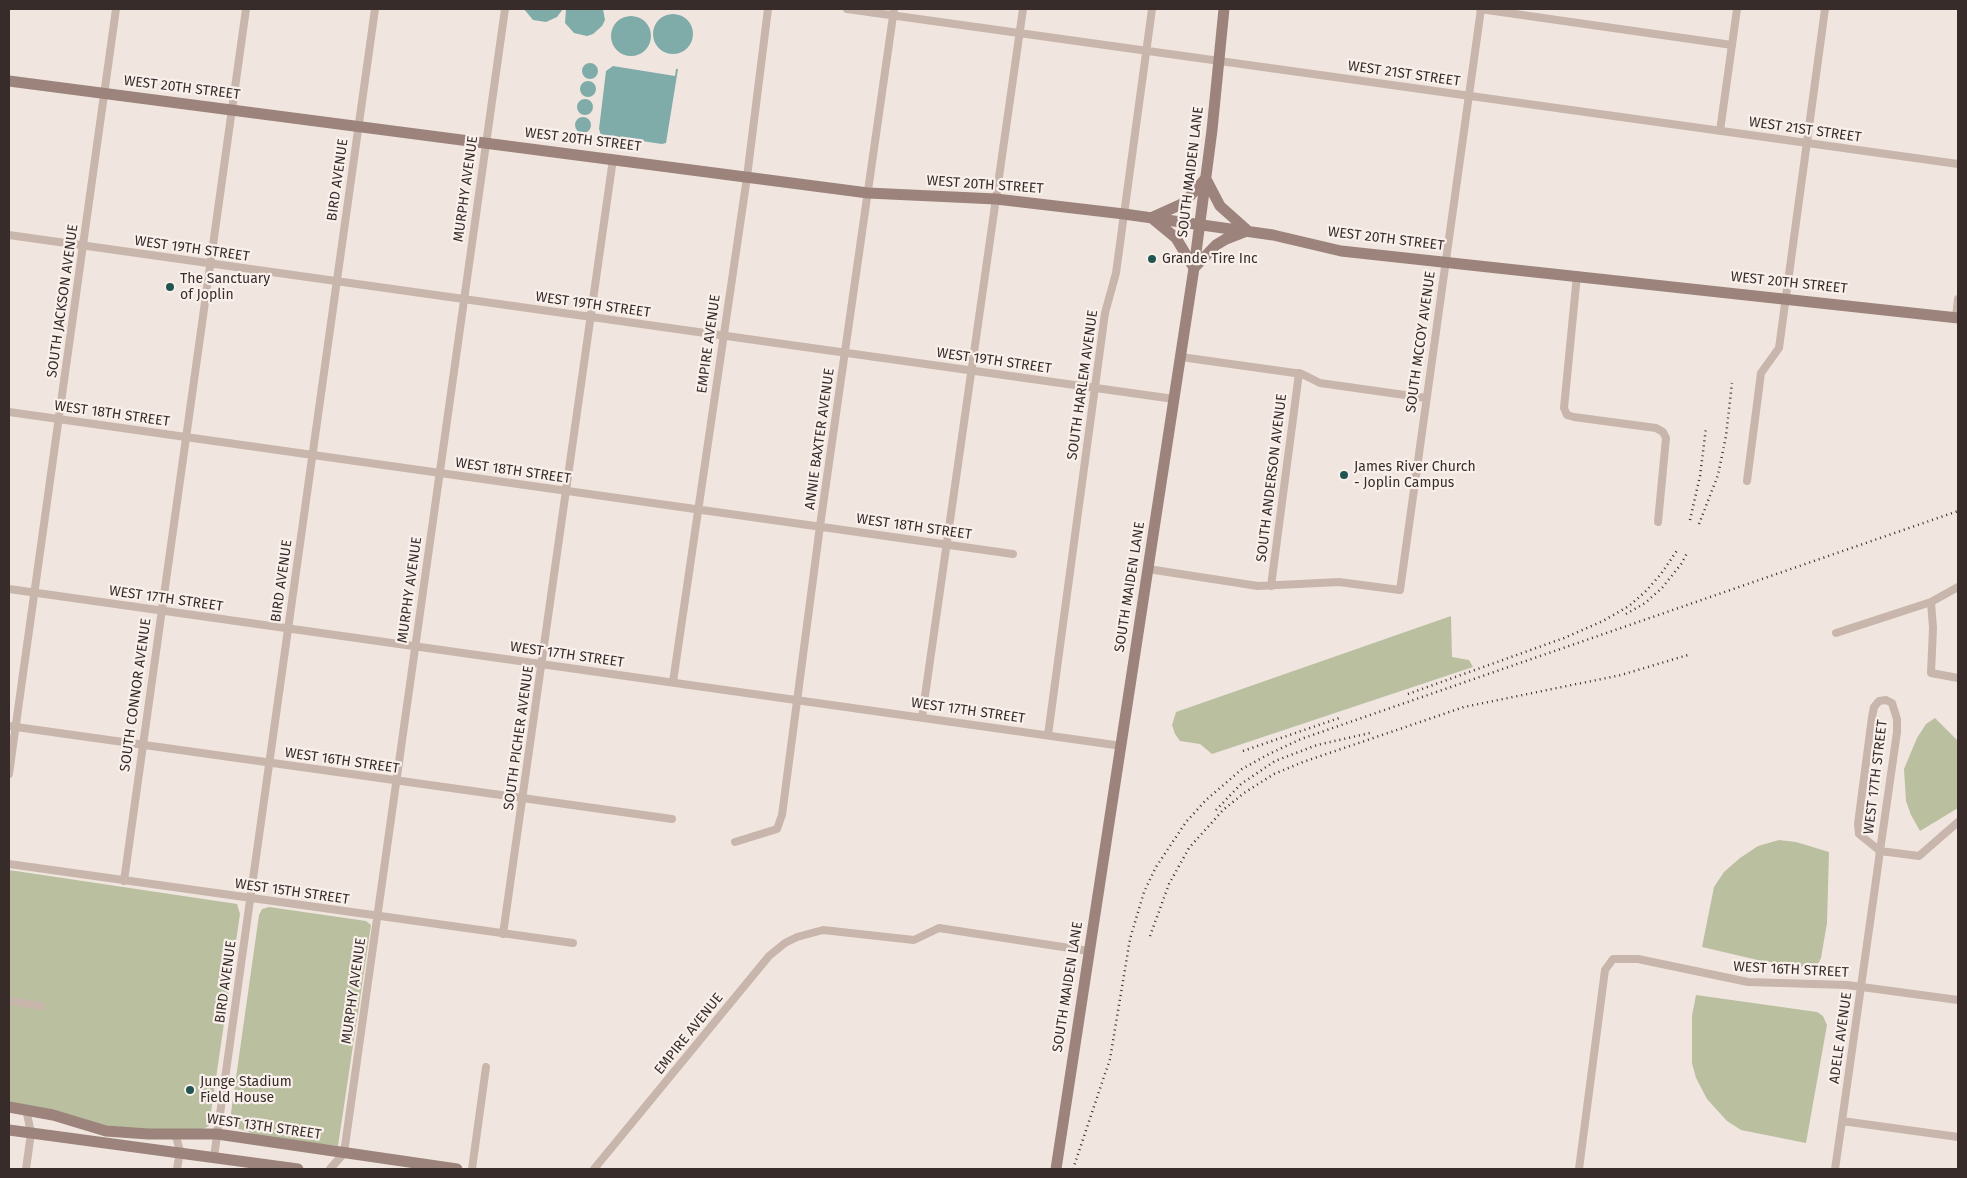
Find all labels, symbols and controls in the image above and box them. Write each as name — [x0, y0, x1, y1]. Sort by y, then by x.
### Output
street label: WEST 21ST STREET — [1347, 58, 1461, 90]
street label: WEST 20TH STREET — [123, 73, 241, 103]
street label: SOUTH MAIDEN LANE — [1175, 106, 1207, 238]
street label: WEST 21ST STREET — [1748, 114, 1862, 146]
street label: WEST 20TH STREET — [524, 125, 642, 155]
street label: MURPHY AVENUE — [450, 135, 482, 243]
street label: BIRD AVENUE — [324, 138, 352, 222]
street label: WEST 20TH STREET — [926, 173, 1044, 197]
street label: SOUTH JACKSON AVENUE — [44, 223, 82, 379]
street label: WEST 20TH STREET — [1327, 224, 1445, 254]
street label: WEST 19TH STREET — [133, 233, 251, 265]
place label: Grande Tire Inc — [1162, 251, 1258, 267]
marker: Grande Tire Inc — [1146, 253, 1158, 265]
street label: WEST 20TH STREET — [1730, 269, 1848, 297]
street label: SOUTH MCCOY AVENUE — [1403, 270, 1439, 414]
place label: The Sanctuary of Joplin — [180, 271, 270, 304]
marker: The Sanctuary of Joplin — [164, 281, 176, 293]
street label: WEST 19TH STREET — [534, 289, 652, 321]
street label: EMPIRE AVENUE — [694, 293, 724, 395]
street label: SOUTH HARLEM AVENUE — [1064, 309, 1102, 461]
street label: WEST 19TH STREET — [935, 345, 1053, 377]
street label: ANNIE BAXTER AVENUE — [802, 367, 838, 511]
street label: SOUTH ANDERSON AVENUE — [1253, 393, 1291, 563]
street label: WEST 18TH STREET — [53, 398, 171, 430]
street label: WEST 18TH STREET — [454, 455, 572, 487]
place label: James River Church - Joplin Campus — [1354, 459, 1476, 492]
marker: James River Church - Joplin Campus — [1338, 469, 1350, 481]
street label: WEST 18TH STREET — [855, 511, 973, 543]
street label: SOUTH MAIDEN LANE — [1111, 521, 1149, 653]
street label: MURPHY AVENUE — [394, 536, 426, 644]
street label: BIRD AVENUE — [268, 539, 296, 623]
street label: WEST 17TH STREET — [108, 583, 224, 615]
street label: SOUTH CONNOR AVENUE — [117, 617, 155, 773]
street label: WEST 17TH STREET — [509, 639, 625, 671]
street label: SOUTH PICHER AVENUE — [501, 665, 537, 811]
street label: WEST 17TH STREET — [910, 695, 1026, 727]
street label: WEST 17TH STREET — [1861, 719, 1891, 835]
street label: WEST 16TH STREET — [284, 745, 400, 777]
street label: WEST 15TH STREET — [234, 876, 350, 908]
street label: SOUTH MAIDEN LANE — [1049, 921, 1087, 1053]
street label: MURPHY AVENUE — [338, 937, 370, 1045]
street label: BIRD AVENUE — [212, 940, 240, 1024]
street label: WEST 16TH STREET — [1733, 959, 1849, 981]
street label: EMPIRE AVENUE — [651, 990, 727, 1078]
street label: ADELE AVENUE — [1826, 991, 1856, 1085]
place label: Junge Stadium Field House — [200, 1074, 292, 1106]
marker: Junge Stadium Field House — [184, 1084, 196, 1096]
street label: WEST 13TH STREET — [206, 1111, 322, 1143]

